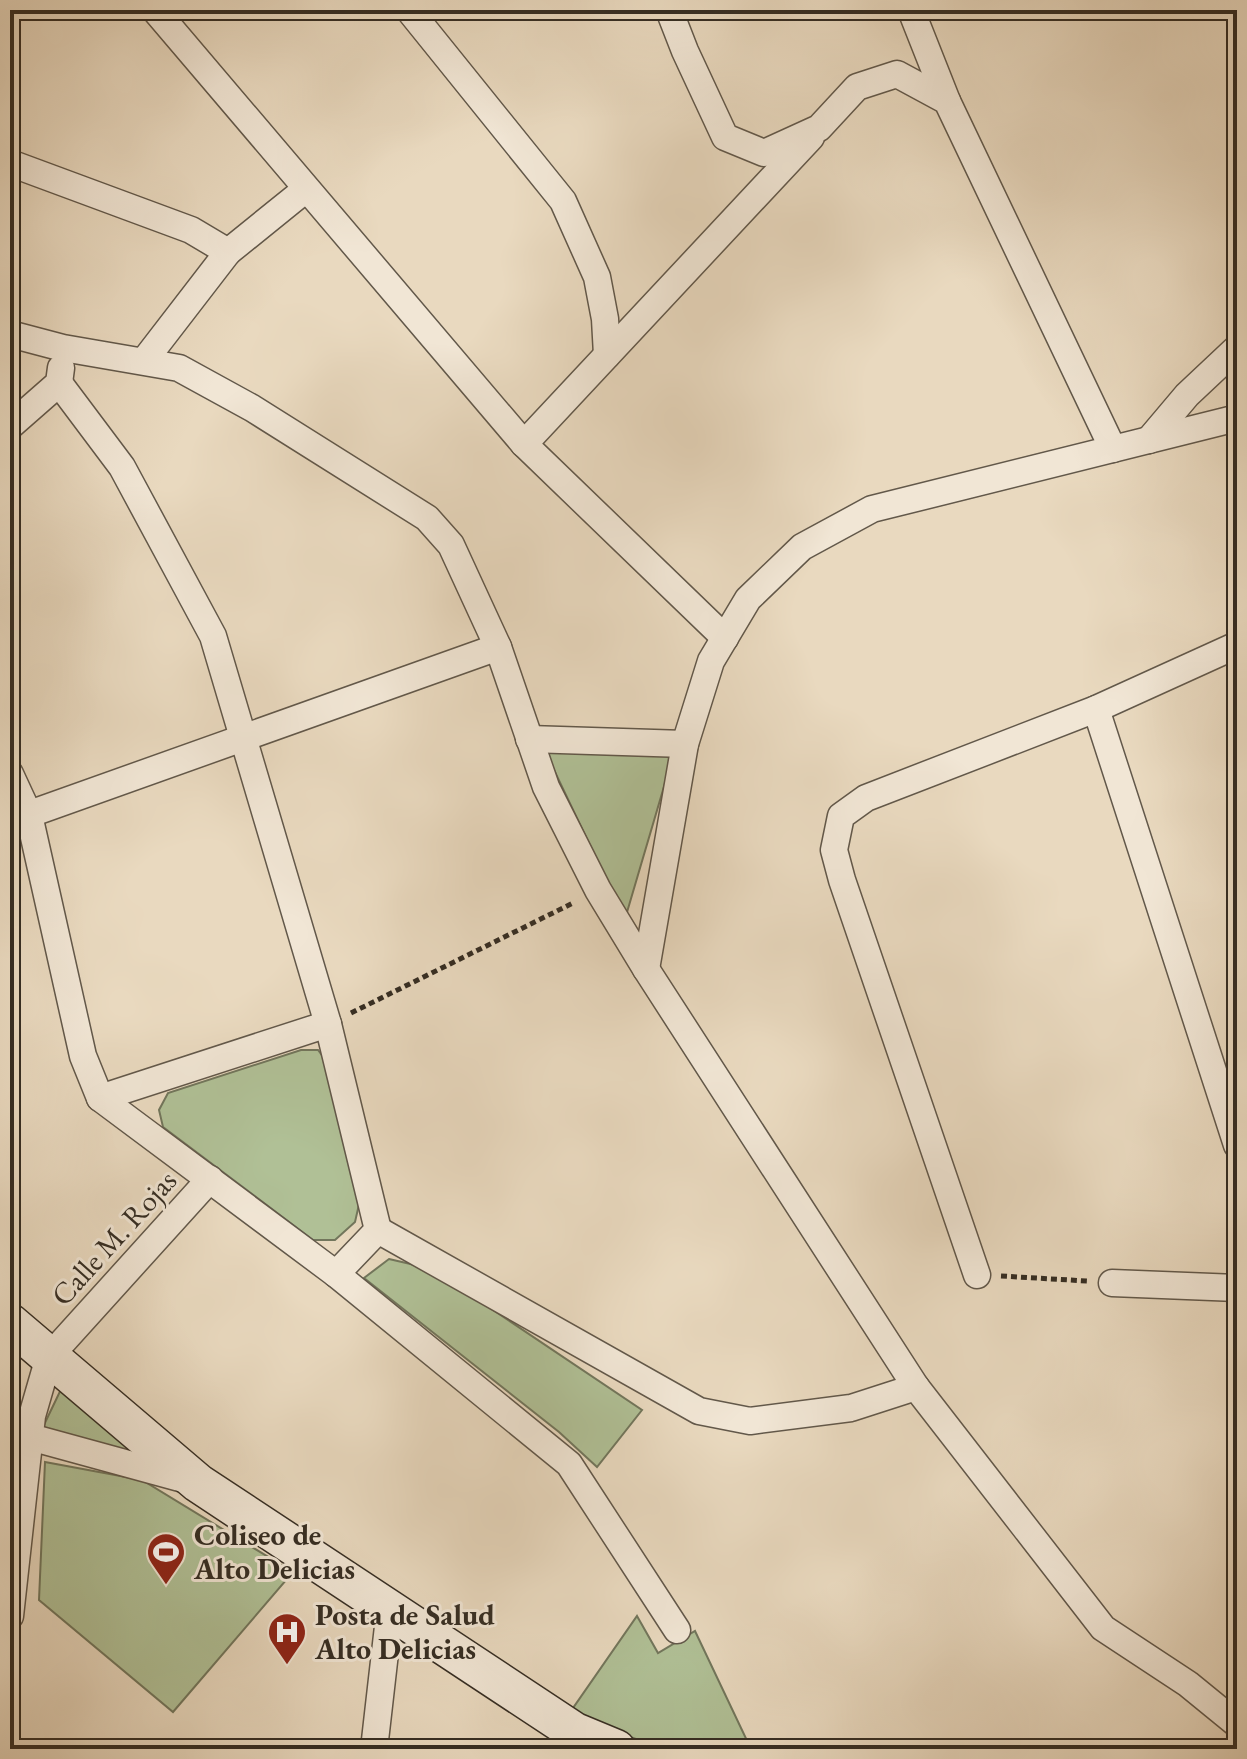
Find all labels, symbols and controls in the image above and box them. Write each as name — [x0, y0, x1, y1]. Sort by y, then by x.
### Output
street label: Calle M. Rojas — [42, 1161, 185, 1314]
place label: Coliseo de Alto Delicias — [193, 1515, 355, 1588]
sports icon: Coliseo de Alto Delicias — [145, 1531, 187, 1586]
place label: Posta de Salud Alto Delicias — [314, 1595, 495, 1668]
hospital icon: Posta de Salud Alto Delicias — [266, 1611, 308, 1666]

